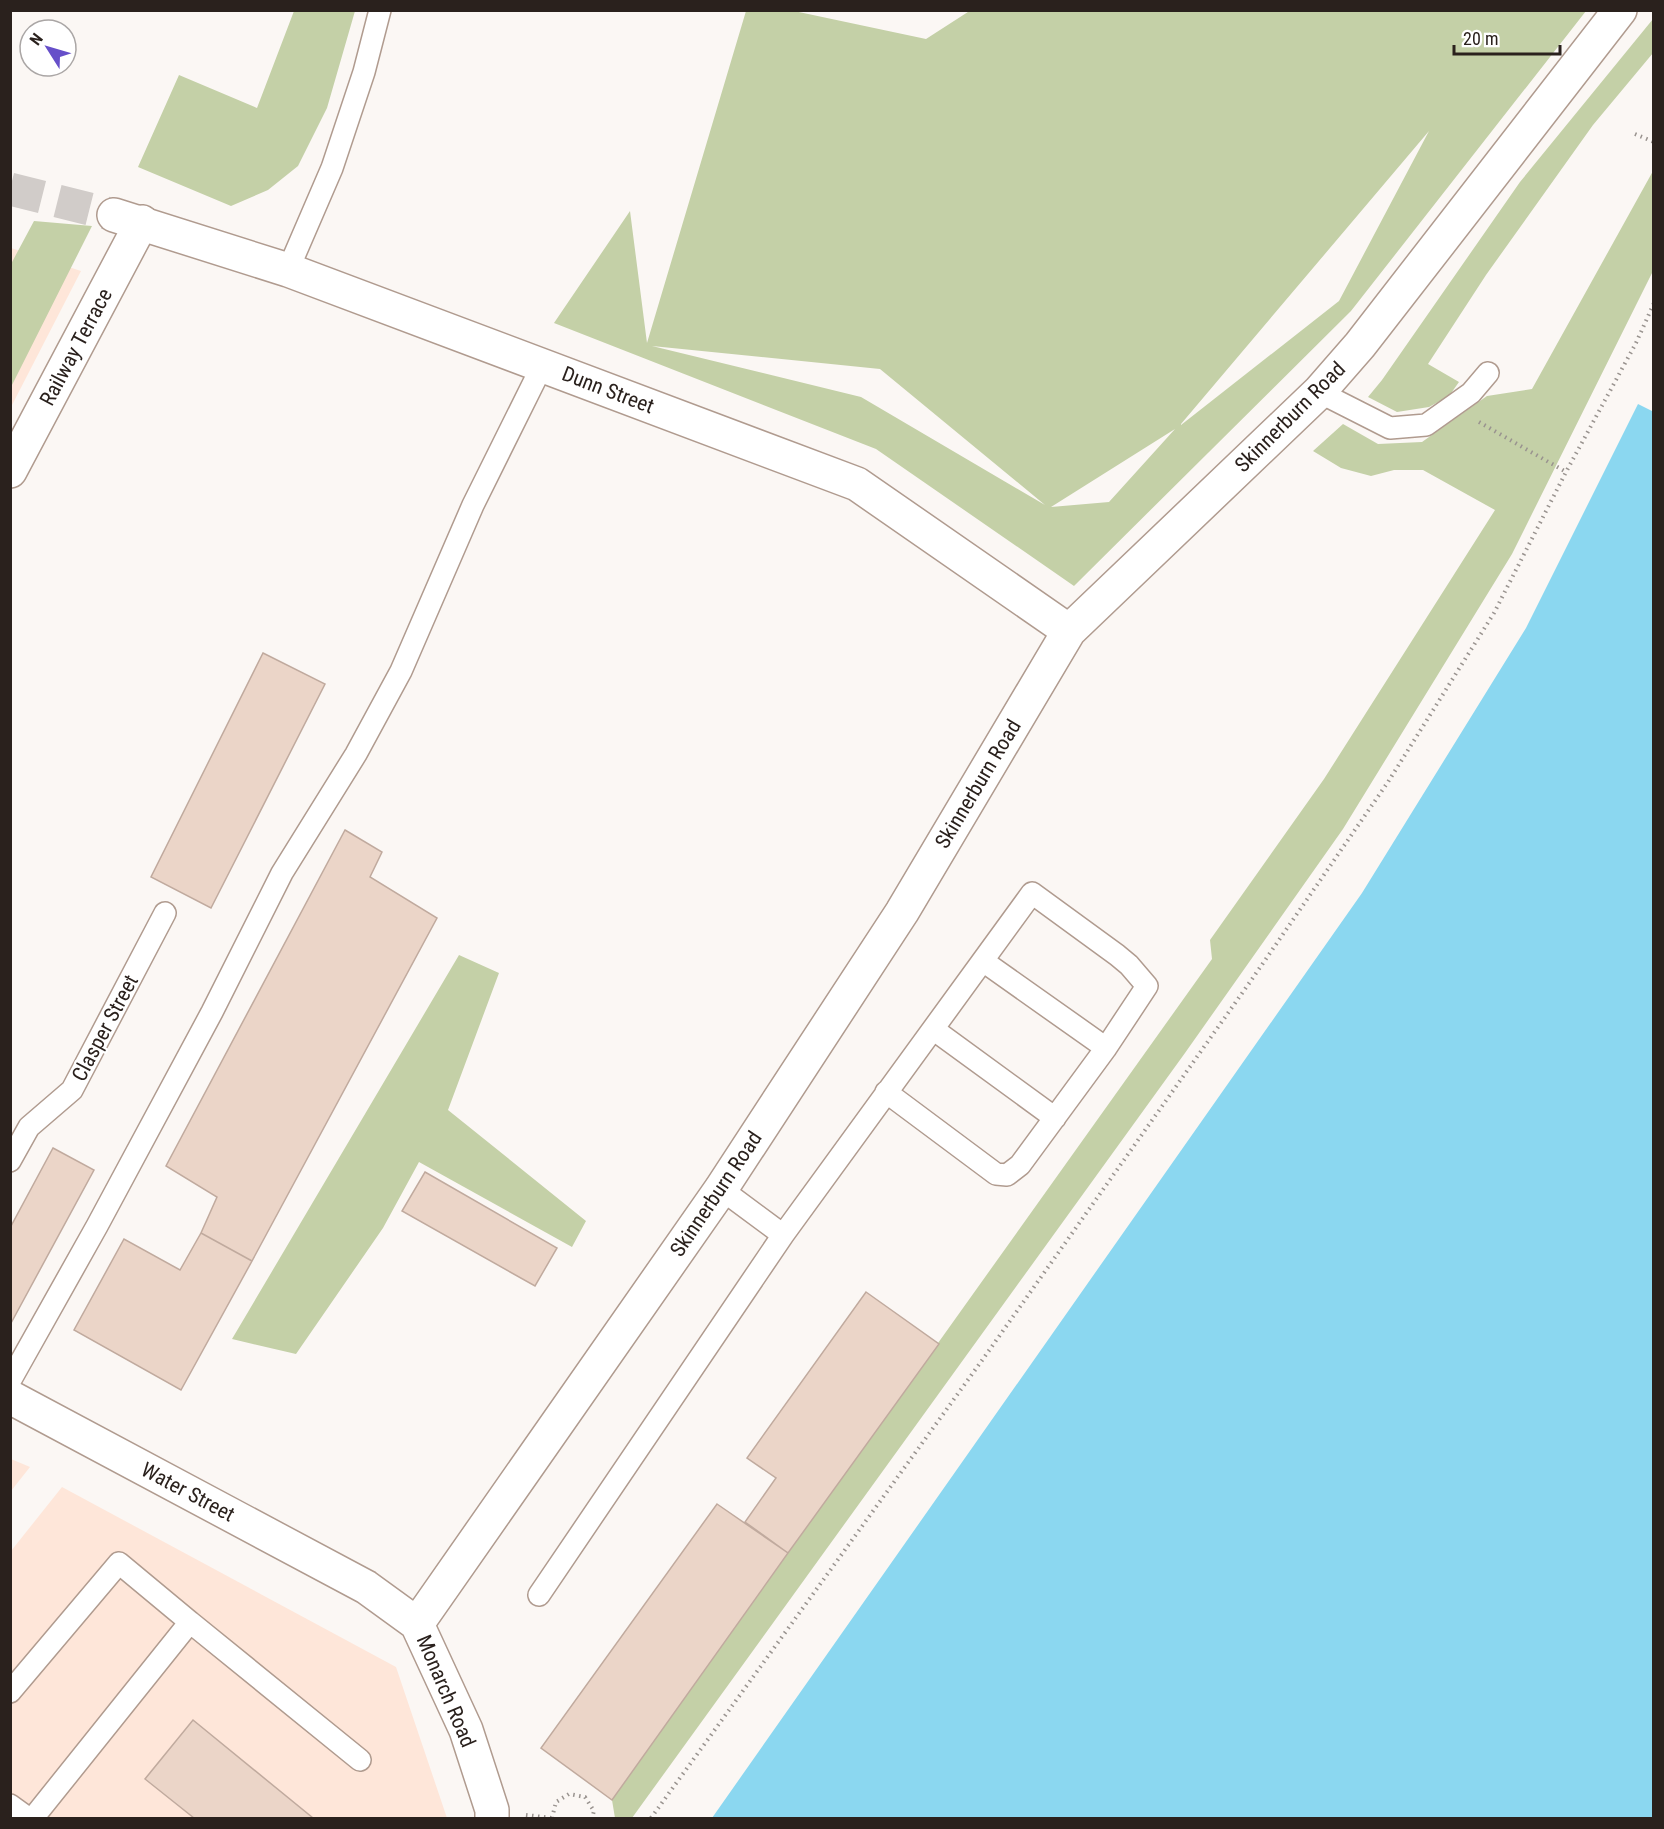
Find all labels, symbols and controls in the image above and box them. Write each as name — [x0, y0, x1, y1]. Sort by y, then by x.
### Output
north arrow — [18, 18, 78, 78]
scale bar — [1454, 18, 1560, 56]
text: 20 m — [1463, 28, 1498, 49]
text: N — [26, 30, 47, 49]
street label: Railway Terrace — [35, 284, 117, 410]
street label: Skinnerburn Road — [1230, 357, 1350, 477]
street label: Dunn Street — [559, 362, 657, 418]
street label: Skinnerburn Road — [930, 715, 1026, 853]
street label: Clasper Street — [67, 971, 143, 1085]
street label: Skinnerburn Road — [665, 1127, 767, 1261]
street label: Water Street — [137, 1457, 239, 1527]
street label: Monarch Road — [412, 1631, 480, 1751]

